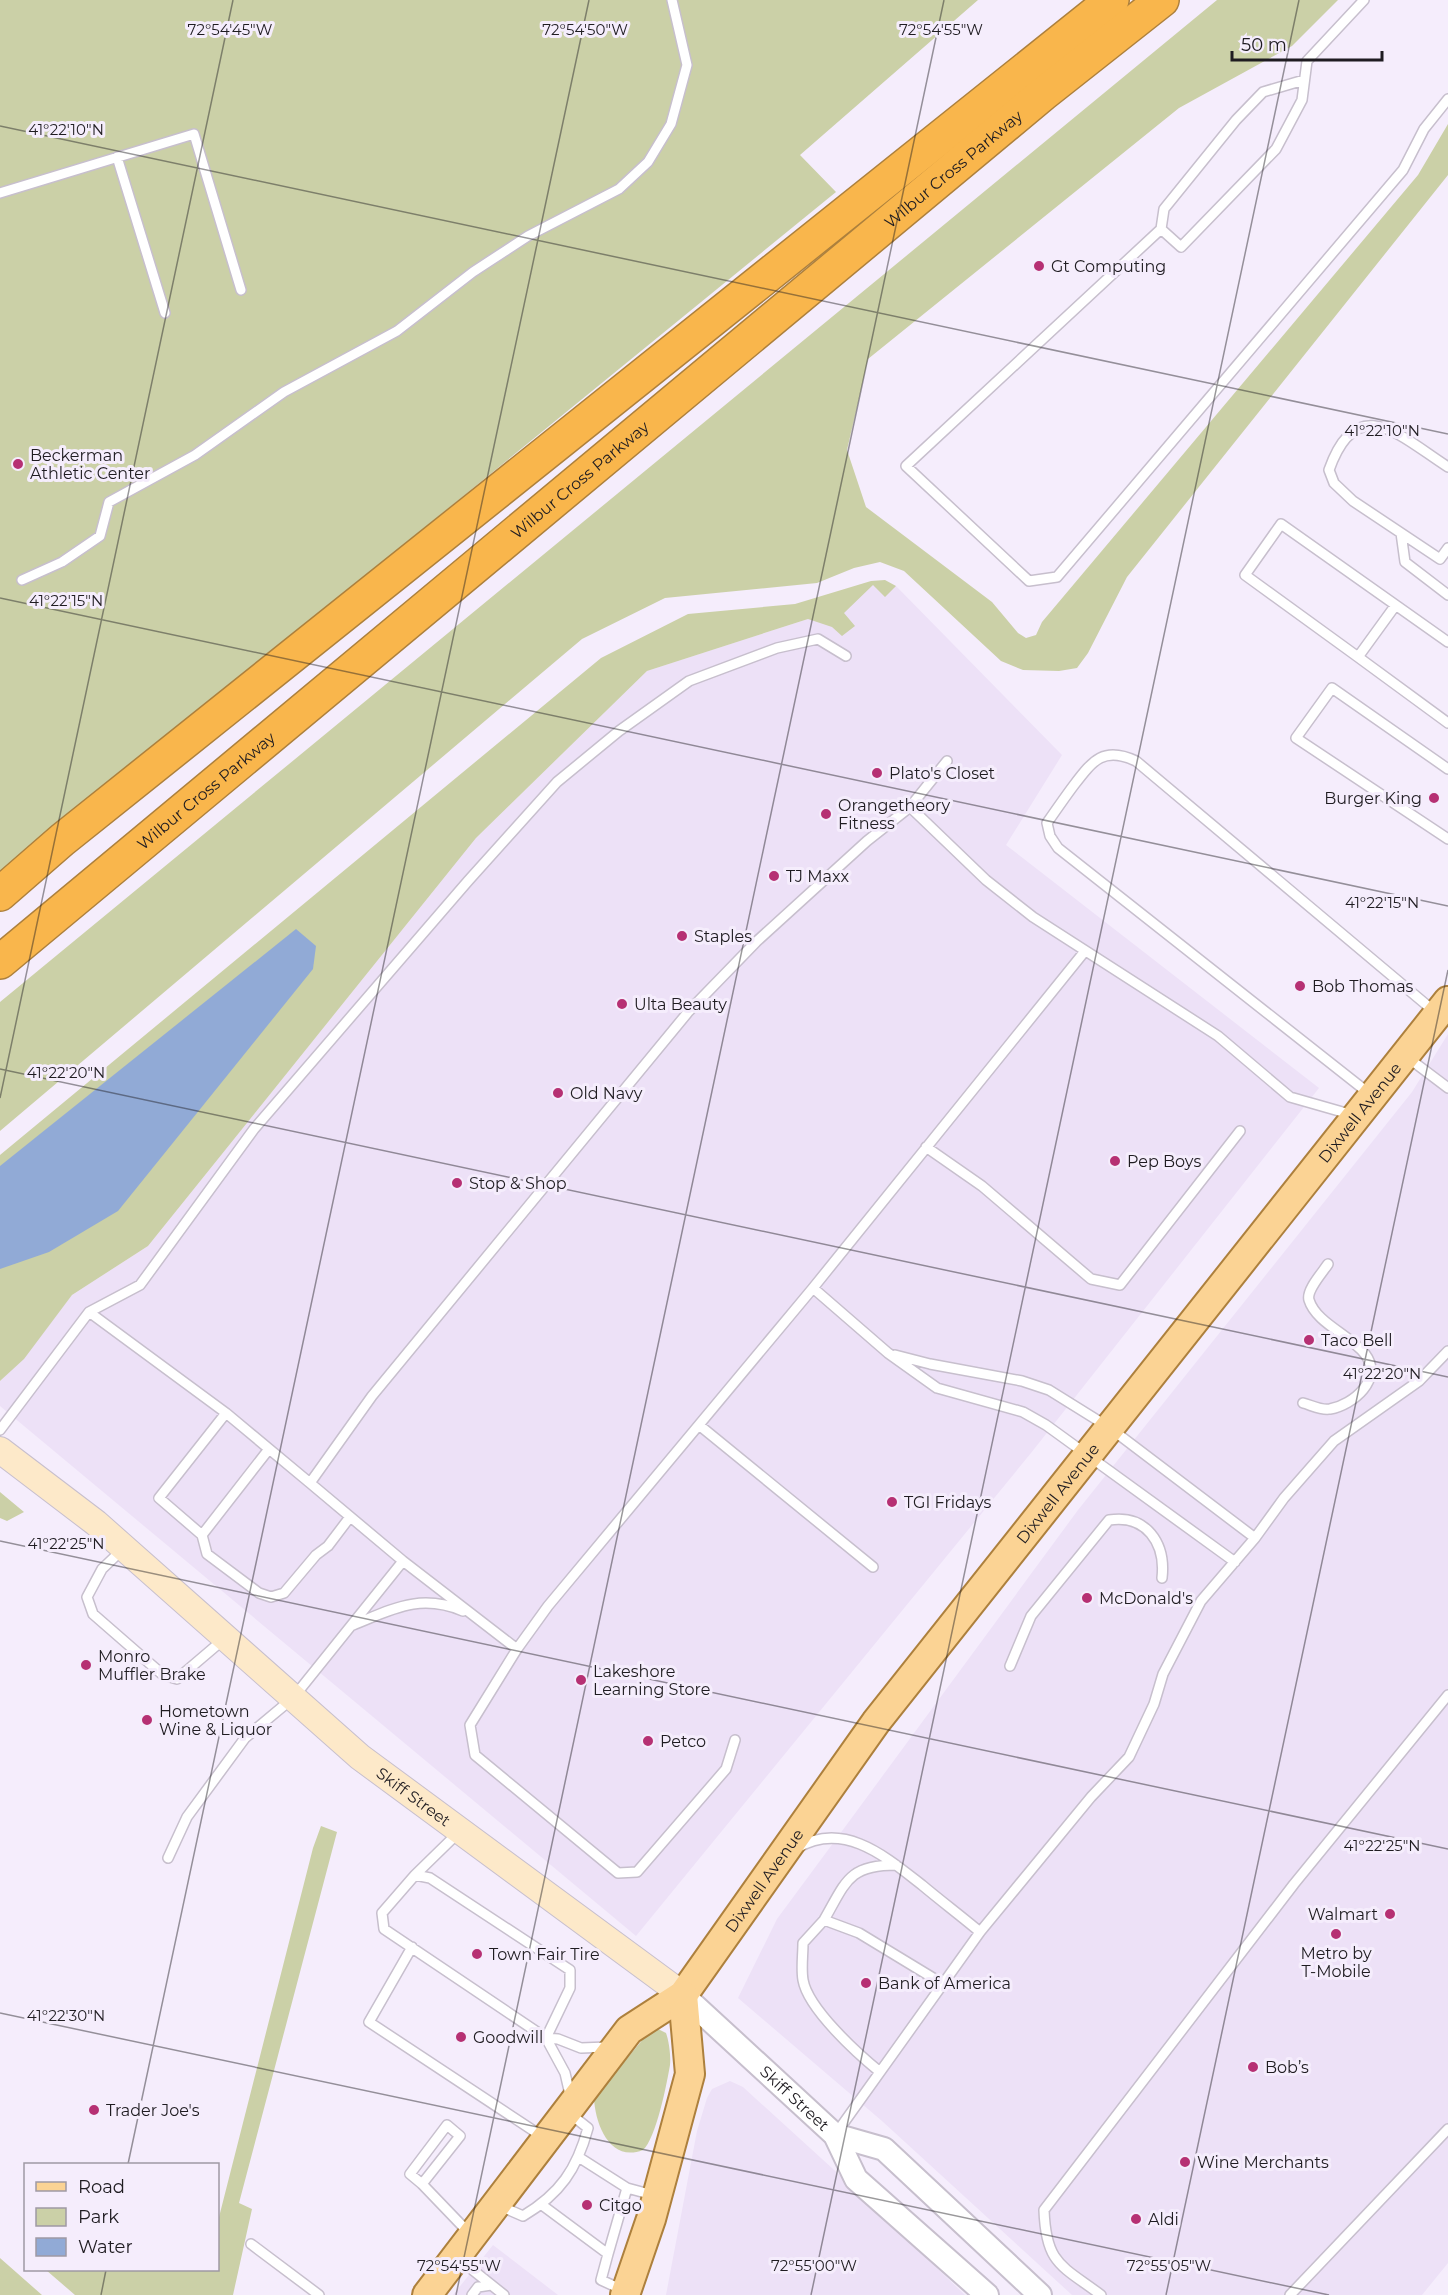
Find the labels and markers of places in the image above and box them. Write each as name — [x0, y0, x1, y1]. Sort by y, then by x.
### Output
place label: Gt Computing — [1051, 257, 1166, 276]
marker: Gt Computing — [1032, 259, 1046, 273]
place label: Beckerman Athletic Center — [30, 446, 150, 483]
marker: Beckerman Athletic Center — [11, 457, 25, 471]
place label: Plato's Closet — [889, 764, 996, 783]
marker: Plato's Closet — [870, 766, 884, 780]
place label: Burger King — [1324, 789, 1422, 808]
marker: Burger King — [1427, 791, 1441, 805]
place label: Orangetheory Fitness — [838, 796, 950, 833]
marker: Orangetheory Fitness — [819, 807, 833, 821]
place label: TJ Maxx — [786, 867, 849, 886]
marker: TJ Maxx — [767, 869, 781, 883]
place label: Staples — [694, 927, 752, 946]
marker: Staples — [675, 929, 689, 943]
place label: Bob Thomas — [1312, 977, 1414, 996]
marker: Bob Thomas — [1293, 979, 1307, 993]
place label: Ulta Beauty — [634, 995, 727, 1014]
marker: Ulta Beauty — [615, 997, 629, 1011]
place label: Old Navy — [570, 1084, 643, 1103]
marker: Old Navy — [551, 1086, 565, 1100]
place label: Pep Boys — [1127, 1152, 1201, 1171]
marker: Pep Boys — [1108, 1154, 1122, 1168]
place label: Stop & Shop — [469, 1174, 567, 1193]
marker: Stop & Shop — [450, 1176, 464, 1190]
place label: Taco Bell — [1321, 1331, 1393, 1350]
marker: Taco Bell — [1302, 1333, 1316, 1347]
place label: TGI Fridays — [904, 1493, 992, 1512]
marker: TGI Fridays — [885, 1495, 899, 1509]
place label: McDonald's — [1099, 1589, 1193, 1608]
marker: McDonald's — [1080, 1591, 1094, 1605]
place label: Monro Muffler Brake — [98, 1647, 206, 1684]
marker: Monro Muffler Brake — [79, 1658, 93, 1672]
place label: Lakeshore Learning Store — [593, 1662, 711, 1699]
marker: Lakeshore Learning Store — [574, 1673, 588, 1687]
place label: Hometown Wine & Liquor — [159, 1702, 272, 1739]
marker: Hometown Wine & Liquor — [140, 1713, 154, 1727]
place label: Petco — [660, 1732, 706, 1751]
marker: Petco — [641, 1734, 655, 1748]
place label: Walmart — [1308, 1905, 1378, 1924]
marker: Walmart — [1383, 1907, 1397, 1921]
marker: Metro by T-Mobile — [1329, 1927, 1343, 1941]
place label: Metro by T-Mobile — [1300, 1944, 1372, 1981]
place label: Town Fair Tire — [489, 1945, 600, 1964]
marker: Town Fair Tire — [470, 1947, 484, 1961]
place label: Bank of America — [878, 1974, 1011, 1993]
marker: Bank of America — [859, 1976, 873, 1990]
place label: Goodwill — [473, 2028, 543, 2047]
marker: Goodwill — [454, 2030, 468, 2044]
place label: Bob’s — [1265, 2058, 1309, 2077]
marker: Bob’s — [1246, 2060, 1260, 2074]
place label: Trader Joe's — [106, 2101, 200, 2120]
marker: Trader Joe's — [87, 2103, 101, 2117]
place label: Wine Merchants — [1197, 2153, 1329, 2172]
marker: Wine Merchants — [1178, 2155, 1192, 2169]
place label: Citgo — [599, 2196, 642, 2215]
marker: Citgo — [580, 2198, 594, 2212]
place label: Aldi — [1148, 2210, 1179, 2229]
marker: Aldi — [1129, 2212, 1143, 2226]

